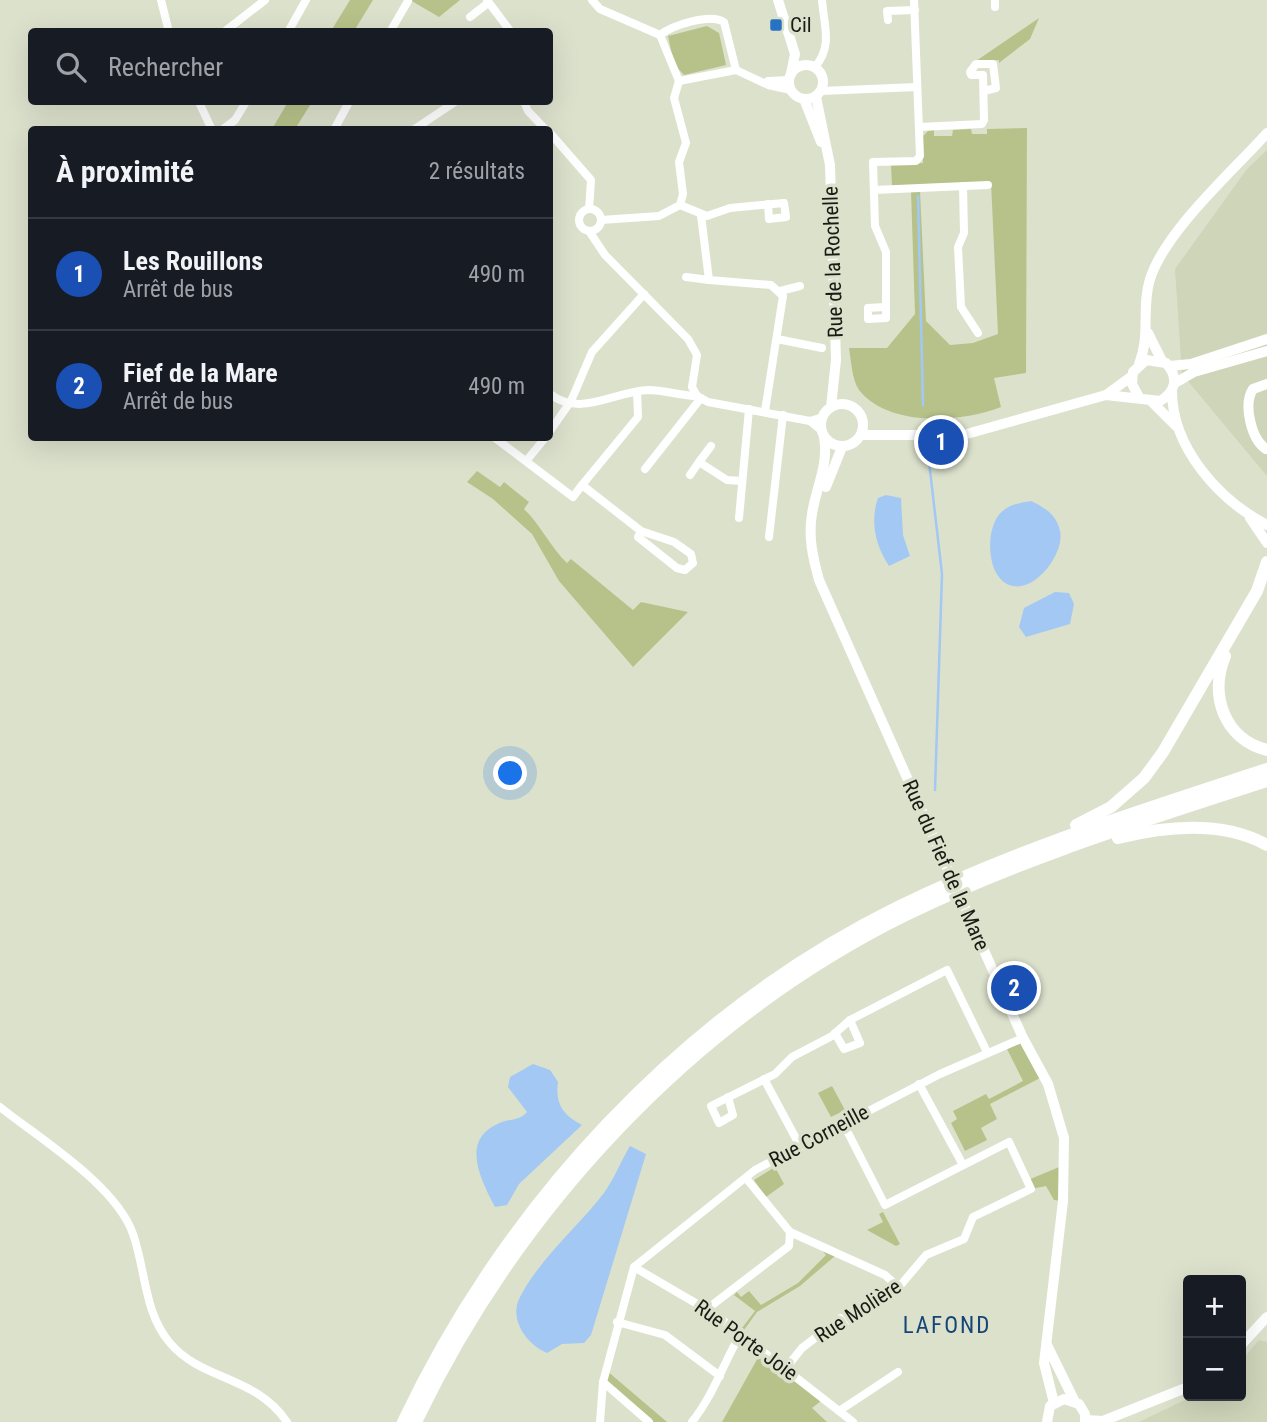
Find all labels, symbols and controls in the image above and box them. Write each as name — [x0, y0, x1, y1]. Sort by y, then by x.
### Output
place label: Cil — [790, 13, 812, 37]
marker: Cil — [768, 17, 784, 33]
search box — [28, 28, 553, 105]
icon: search — [52, 48, 90, 86]
text: Rechercher — [108, 52, 223, 82]
text: À proximité — [56, 154, 194, 189]
text: 2 résultats — [429, 158, 525, 185]
street label: Rue de la Rochelle — [818, 186, 848, 338]
text: Les Rouillons — [123, 246, 263, 276]
text: 1 — [73, 261, 85, 288]
text: 490 m — [468, 261, 525, 288]
text: Arrêt de bus — [123, 276, 233, 303]
text: Fief de la Mare — [123, 358, 278, 388]
text: 2 — [73, 373, 85, 400]
text: 490 m — [468, 373, 525, 400]
text: Arrêt de bus — [123, 388, 233, 415]
pin: 1 — [918, 416, 964, 468]
your location — [493, 756, 527, 790]
street label: Rue du Fief de la Mare — [898, 776, 995, 954]
pin: 2 — [991, 962, 1037, 1014]
street label: Rue Corneille — [765, 1100, 873, 1172]
street label: Rue Molière — [810, 1274, 906, 1348]
map controls — [1183, 1275, 1246, 1401]
button: + — [1183, 1275, 1246, 1338]
street label: Rue Porte Joie — [690, 1295, 802, 1385]
district label: LAFOND — [903, 1312, 991, 1339]
button: − — [1183, 1338, 1246, 1401]

